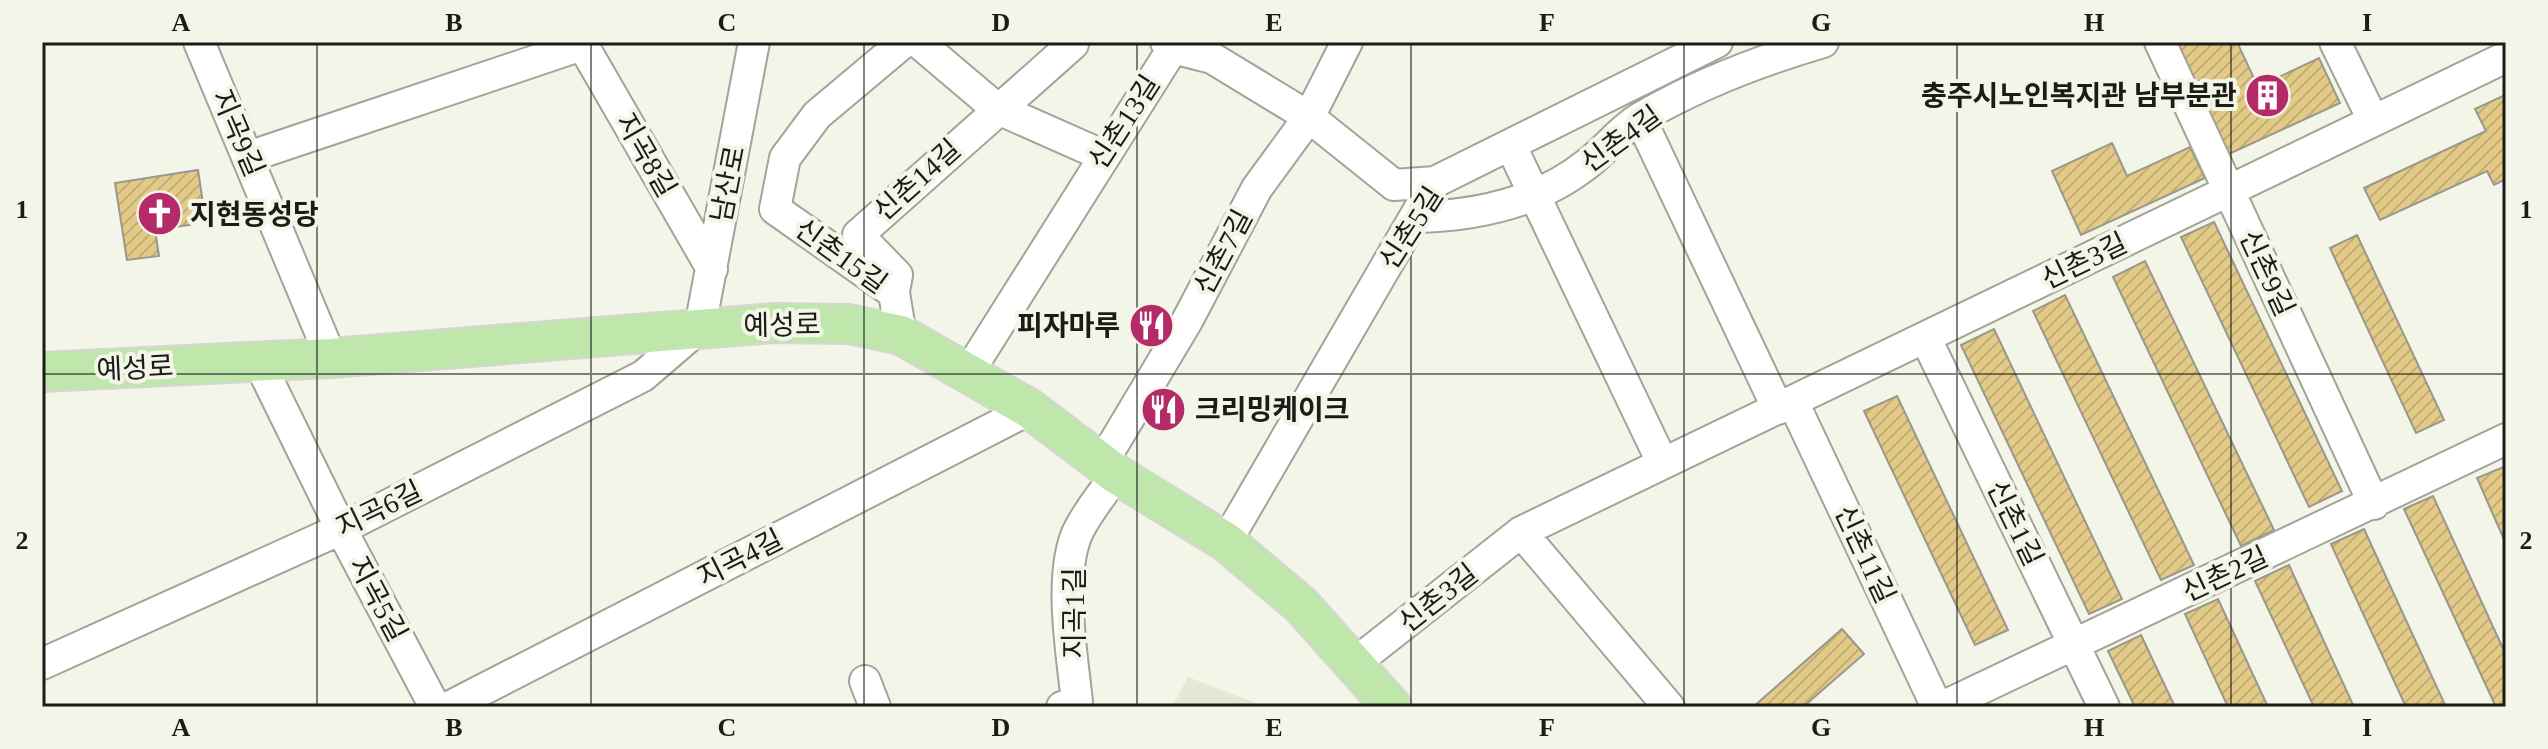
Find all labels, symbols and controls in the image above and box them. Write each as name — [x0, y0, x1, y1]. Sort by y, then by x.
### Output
text: A — [172, 8, 191, 37]
text: B — [445, 8, 463, 37]
text: C — [718, 8, 736, 37]
text: D — [992, 8, 1010, 37]
text: E — [1265, 8, 1283, 37]
text: F — [1539, 8, 1555, 37]
text: G — [1811, 8, 1831, 37]
text: H — [2084, 8, 2104, 37]
text: I — [2362, 8, 2372, 37]
street label: 신촌13길 — [1082, 69, 1166, 175]
building icon: 충주시노인복지관 남부분관 — [2244, 71, 2292, 119]
place label: 충주시노인복지관 남부분관 — [1921, 80, 2237, 111]
street label: 지곡9길 — [206, 85, 270, 181]
street label: 신촌4길 — [1575, 100, 1667, 178]
street label: 지곡8길 — [610, 108, 682, 202]
street label: 신촌14길 — [868, 133, 966, 227]
street label: 남산로 — [705, 143, 751, 225]
street label: 신촌5길 — [1373, 181, 1449, 275]
church icon: 지현동성당 — [135, 190, 183, 238]
text: 1 — [16, 195, 29, 224]
text: 1 — [2520, 195, 2533, 224]
place label: 지현동성당 — [190, 199, 319, 230]
street label: 신촌7길 — [1188, 204, 1258, 300]
street label: 신촌15길 — [789, 213, 893, 299]
street label: 신촌9길 — [2234, 225, 2300, 321]
street label: 신촌3길 — [2036, 227, 2132, 295]
restaurant icon: 피자마루 — [1127, 301, 1175, 349]
street label: 예성로 — [743, 309, 821, 341]
place label: 피자마루 — [1017, 310, 1120, 341]
street label: 예성로 — [96, 350, 174, 386]
restaurant icon: 크리밍케이크 — [1140, 385, 1188, 433]
place label: 크리밍케이크 — [1195, 394, 1350, 425]
street label: 지곡6길 — [331, 475, 427, 543]
street label: 신촌1길 — [1981, 475, 2049, 571]
street label: 신촌11길 — [1829, 500, 1901, 608]
street label: 지곡4길 — [692, 523, 788, 593]
text: 2 — [16, 526, 29, 555]
text: 2 — [2520, 526, 2533, 555]
street label: 신촌2길 — [2177, 541, 2273, 607]
street label: 지곡5길 — [343, 551, 413, 647]
street label: 신촌3길 — [1392, 558, 1484, 638]
street label: 지곡1길 — [1059, 567, 1090, 659]
text: A — [172, 713, 191, 742]
text: B — [445, 713, 463, 742]
text: C — [718, 713, 736, 742]
text: D — [992, 713, 1010, 742]
text: E — [1265, 713, 1283, 742]
text: F — [1539, 713, 1555, 742]
text: G — [1811, 713, 1831, 742]
text: H — [2084, 713, 2104, 742]
text: I — [2362, 713, 2372, 742]

